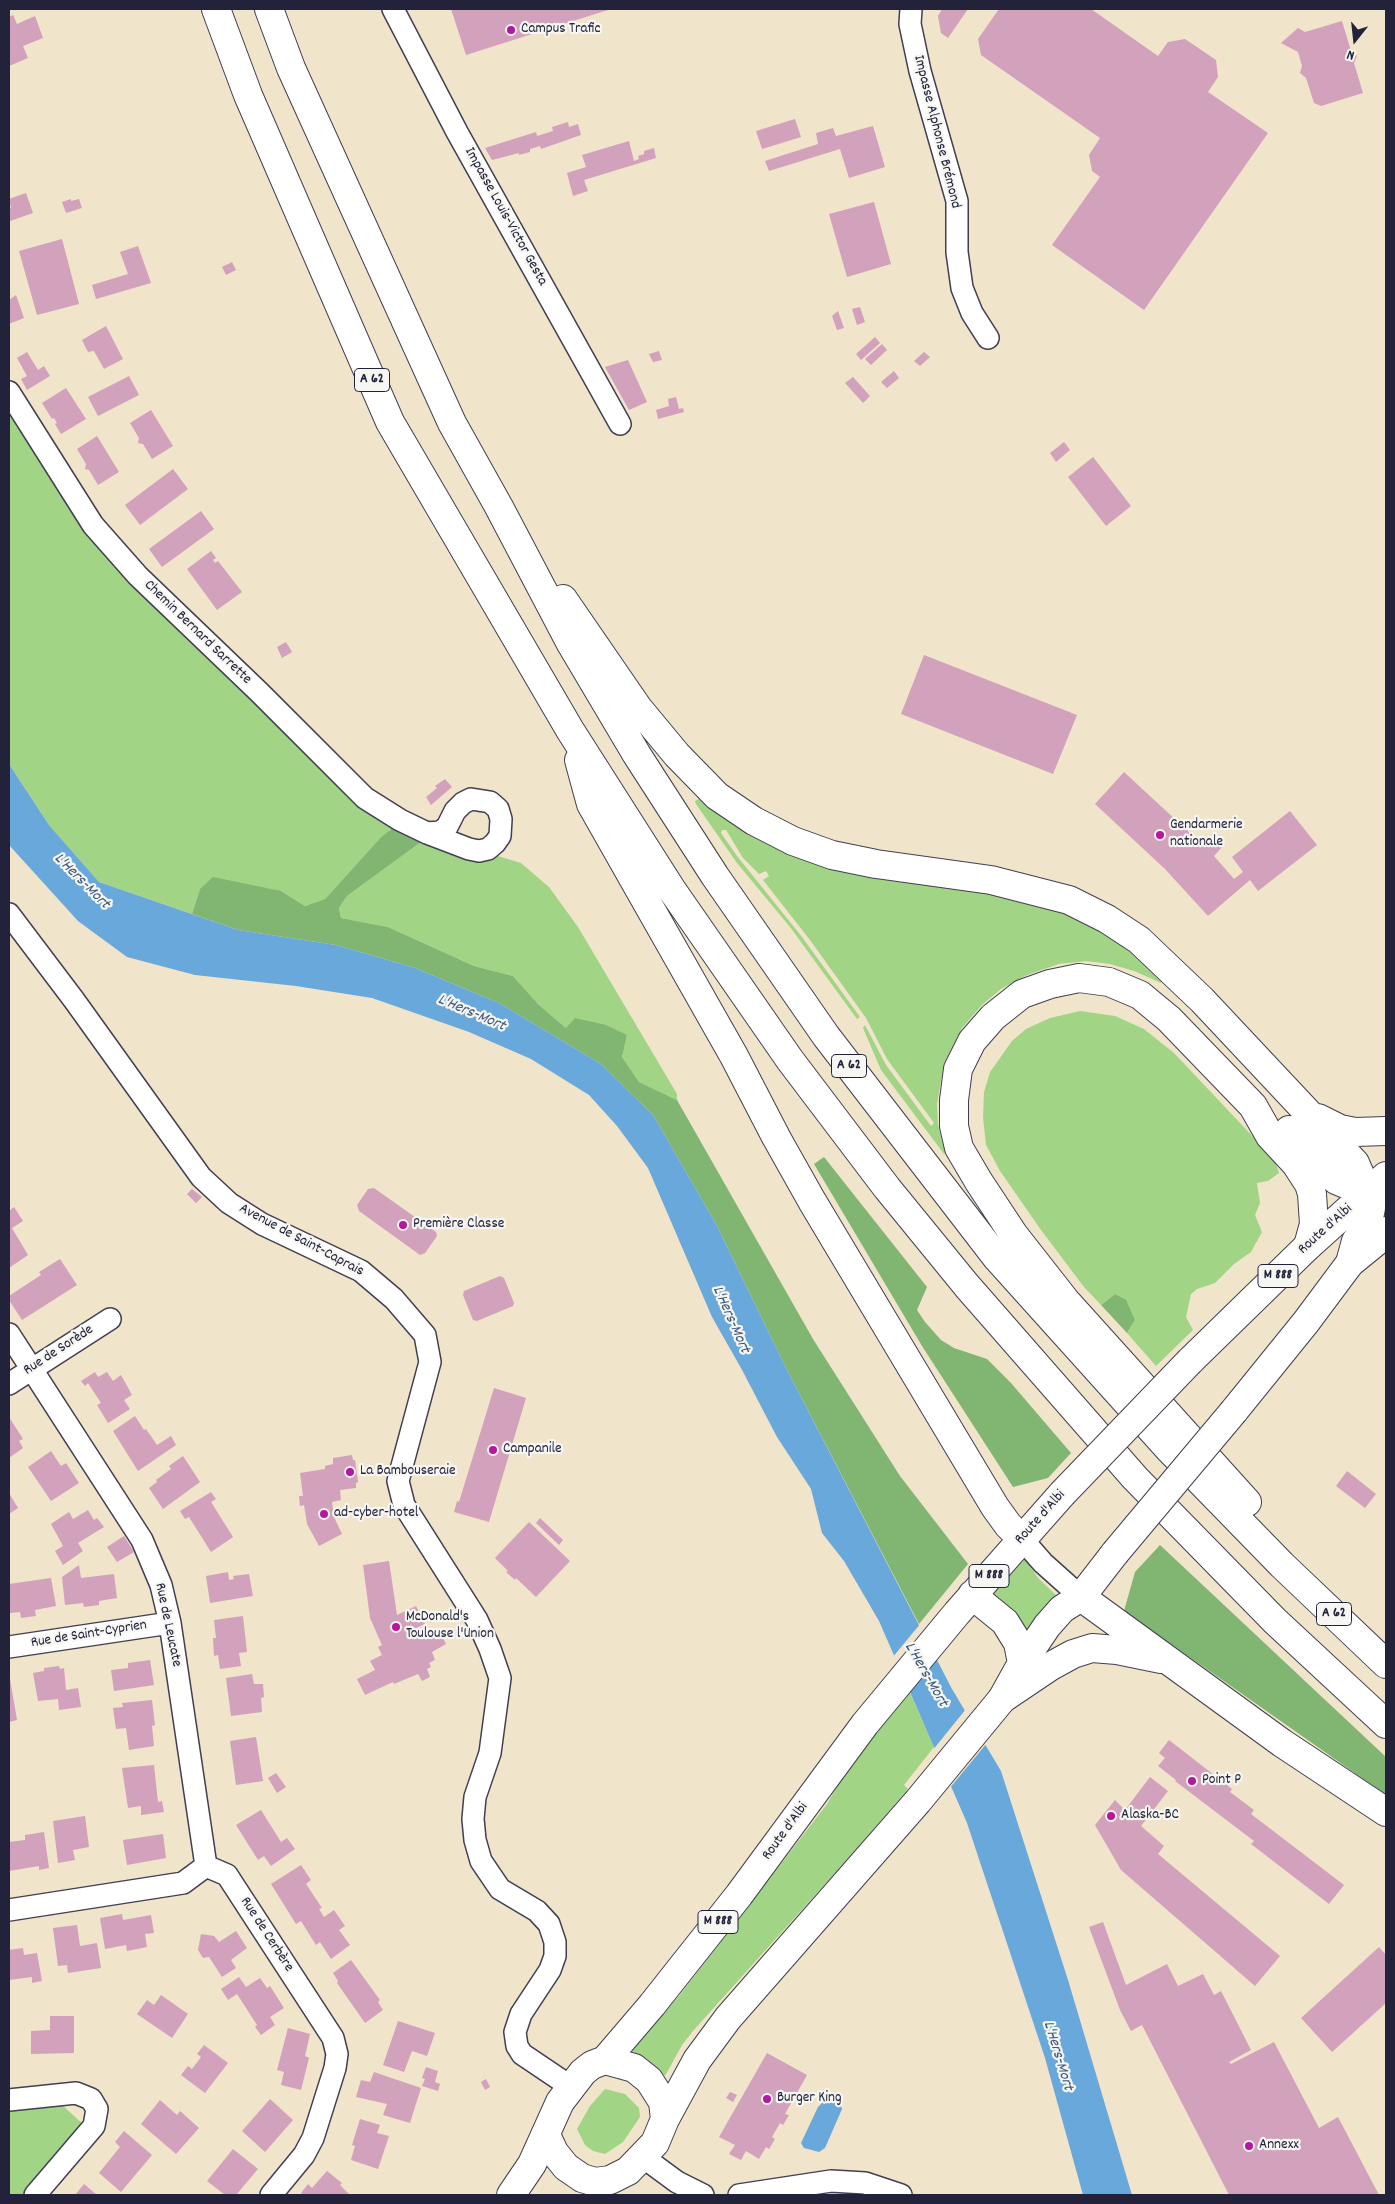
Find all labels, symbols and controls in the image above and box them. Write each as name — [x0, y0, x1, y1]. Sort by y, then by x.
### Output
north arrow — [1330, 15, 1380, 65]
place label: Campus Trafic — [521, 21, 600, 39]
marker: Campus Trafic — [505, 24, 517, 36]
text: N — [1345, 44, 1357, 65]
street label: Impasse Alphonse Brémond — [908, 54, 964, 210]
street label: Impasse Louis-Victor Gesta — [459, 145, 551, 289]
road number: A 62 — [354, 368, 390, 392]
street label: Chemin Bernard Sarrette — [139, 577, 255, 689]
place label: Gendarmerie nationale — [1170, 817, 1243, 852]
marker: Gendarmerie nationale — [1154, 829, 1166, 841]
water label: L'Hers-Mort — [49, 850, 113, 914]
water label: L'Hers-Mort — [434, 991, 508, 1037]
road number: A 62 — [832, 1054, 866, 1078]
street label: Avenue de Saint-Caprais — [236, 1201, 366, 1281]
street label: Route d'Albi — [1295, 1201, 1357, 1259]
place label: Première Classe — [413, 1216, 504, 1234]
marker: Première Classe — [397, 1219, 409, 1231]
road number: M 888 — [1258, 1264, 1298, 1288]
water label: L'Hers-Mort — [707, 1283, 753, 1357]
street label: Rue de Sorède — [21, 1322, 97, 1380]
place label: Campanile — [503, 1441, 562, 1459]
marker: Campanile — [487, 1444, 499, 1456]
place label: La Bambouseraie — [360, 1463, 456, 1481]
marker: La Bambouseraie — [344, 1466, 356, 1478]
street label: Route d'Albi — [1012, 1487, 1070, 1549]
place label: ad-cyber-hotel — [334, 1505, 418, 1523]
marker: ad-cyber-hotel — [318, 1508, 330, 1520]
road number: M 888 — [969, 1564, 1009, 1588]
street label: Rue de Leucate — [149, 1581, 185, 1669]
road number: A 62 — [1316, 1602, 1352, 1626]
place label: McDonald's Toulouse l'Union — [406, 1609, 494, 1644]
street label: Rue de Saint-Cyprien — [30, 1617, 148, 1653]
marker: McDonald's Toulouse l'Union — [390, 1621, 402, 1633]
water label: L'Hers-Mort — [899, 1639, 951, 1711]
place label: Point P — [1202, 1772, 1241, 1790]
marker: Point P — [1186, 1775, 1198, 1787]
street label: Route d'Albi — [759, 1800, 813, 1864]
place label: Alaska-BC — [1121, 1807, 1179, 1825]
marker: Alaska-BC — [1105, 1810, 1117, 1822]
street label: Rue de Cerbère — [235, 1894, 297, 1976]
road number: M 888 — [698, 1910, 738, 1934]
water label: L'Hers-Mort — [1037, 2019, 1077, 2093]
place label: Burger King — [777, 2090, 841, 2108]
marker: Burger King — [761, 2093, 773, 2105]
place label: Annexx — [1259, 2137, 1299, 2155]
marker: Annexx — [1243, 2140, 1255, 2152]

